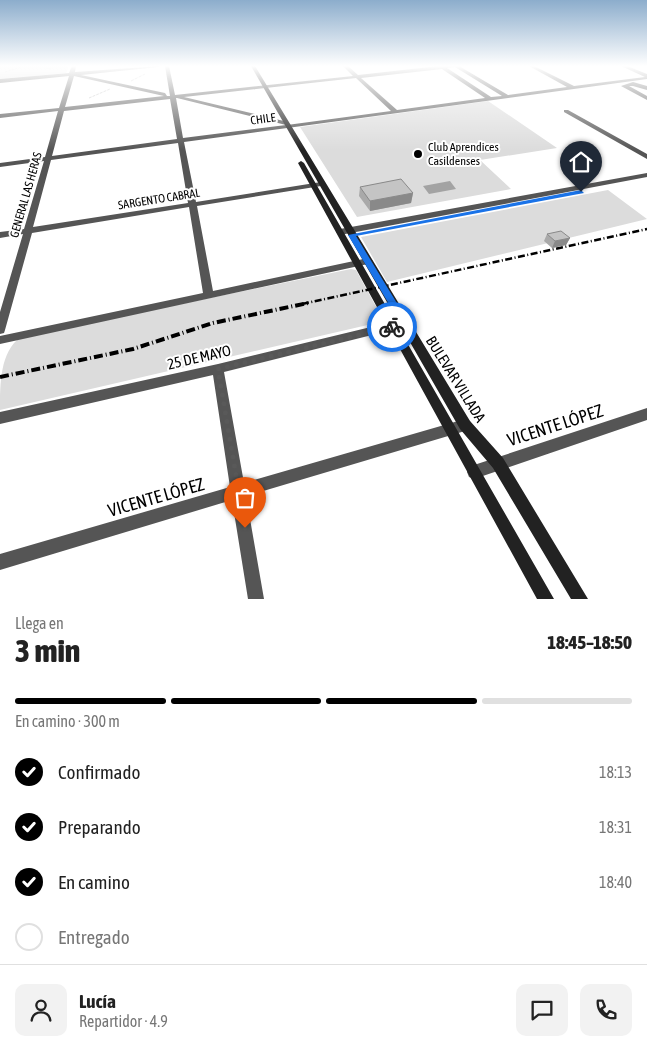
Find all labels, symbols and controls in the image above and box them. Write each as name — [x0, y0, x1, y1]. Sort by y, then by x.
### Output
street label: CHILE — [250, 110, 276, 128]
place label: Club Aprendices Casildenses — [428, 140, 499, 168]
pin — [560, 141, 602, 192]
marker: Club Aprendices Casildenses — [412, 148, 424, 160]
icon: home — [567, 148, 595, 176]
street label: GENERAL LAS HERAS — [7, 151, 45, 239]
street label: SARGENTO CABRAL — [117, 186, 201, 212]
courier — [367, 302, 417, 352]
icon: bike — [378, 313, 406, 341]
street label: BULEVAR VILLADA — [423, 333, 490, 426]
street label: 25 DE MAYO — [166, 341, 233, 373]
street label: VICENTE LÓPEZ — [504, 400, 606, 450]
street label: VICENTE LÓPEZ — [105, 473, 207, 521]
pin — [224, 477, 266, 528]
icon: bag — [231, 484, 259, 512]
text: Llega en — [15, 614, 64, 632]
text: 18:45–18:50 — [547, 631, 632, 653]
text: 3 min — [15, 632, 80, 669]
text: En camino · 300 m — [15, 712, 120, 730]
icon: check — [15, 758, 43, 786]
text: Confirmado — [58, 761, 140, 783]
text: 18:13 — [599, 763, 632, 781]
icon: check — [15, 813, 43, 841]
text: Preparando — [58, 816, 141, 838]
text: 18:31 — [599, 818, 632, 836]
icon: check — [15, 868, 43, 896]
text: En camino — [58, 871, 130, 893]
text: 18:40 — [599, 873, 632, 891]
text: Entregado — [58, 926, 130, 948]
button: person — [15, 984, 67, 1036]
button: chat — [516, 984, 568, 1036]
button: phone — [580, 984, 632, 1036]
text: Lucía — [79, 990, 116, 1012]
text: Repartidor · 4.9 — [79, 1012, 168, 1030]

